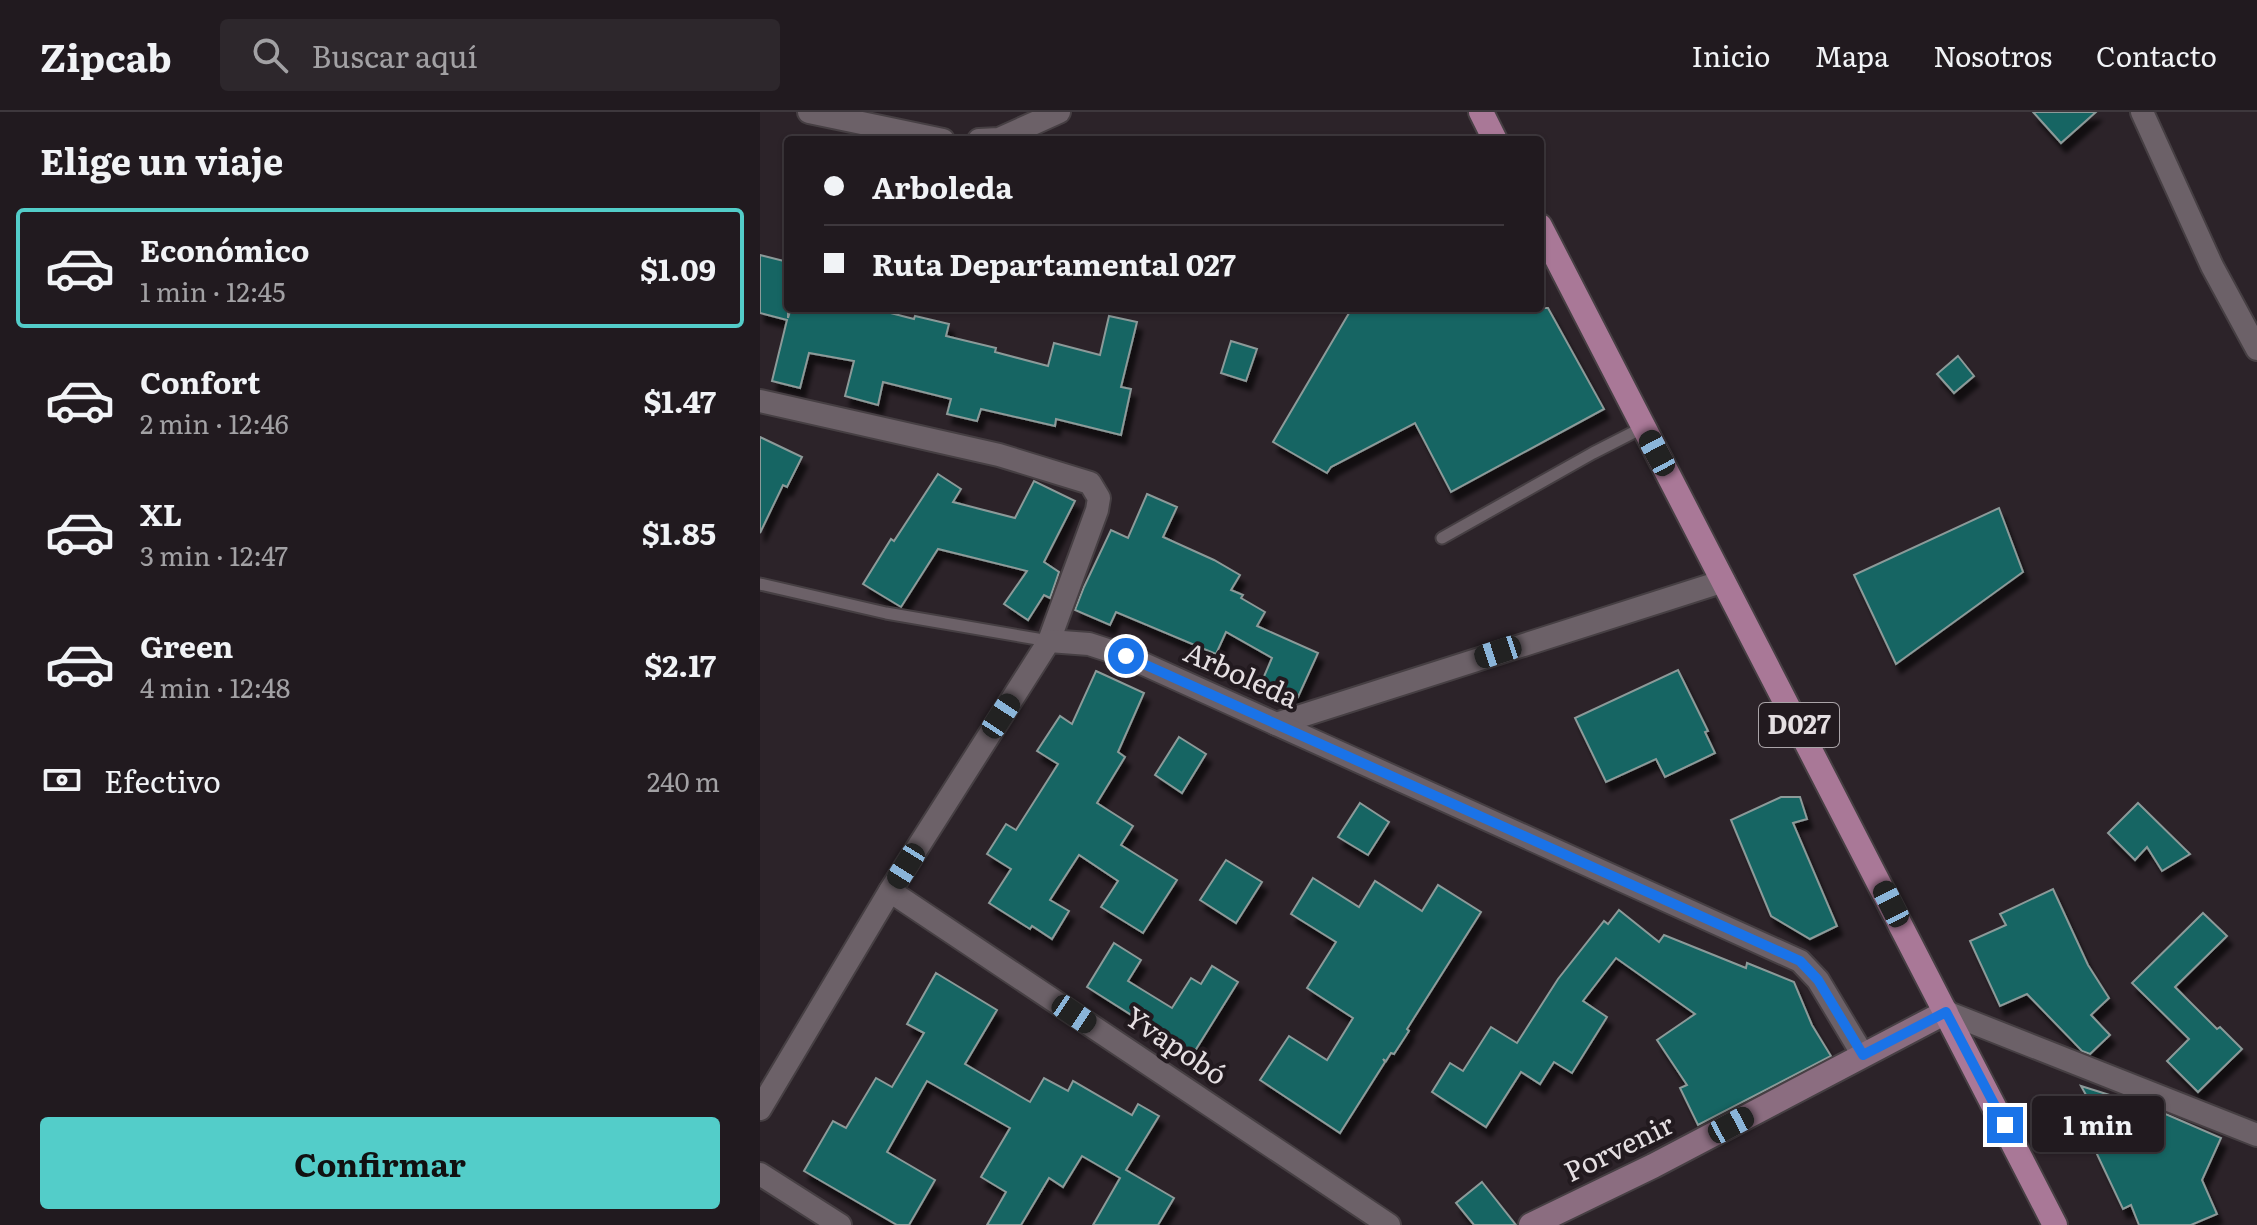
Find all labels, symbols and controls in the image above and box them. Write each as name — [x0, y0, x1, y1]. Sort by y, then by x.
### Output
search box — [220, 19, 780, 91]
text: Zipcab — [40, 27, 172, 84]
icon: search — [248, 33, 292, 77]
text: Buscar aquí — [312, 33, 478, 77]
text: Inicio — [1691, 34, 1770, 76]
text: Mapa — [1814, 34, 1889, 76]
text: Nosotros — [1933, 34, 2052, 76]
text: Contacto — [2096, 34, 2217, 76]
text: Elige un viaje — [40, 133, 283, 186]
text: Arboleda — [872, 164, 1013, 208]
text: Económico — [140, 227, 309, 271]
icon: car — [44, 232, 116, 304]
text: Ruta Departamental 027 — [872, 241, 1236, 285]
text: $1.09 — [640, 246, 716, 290]
text: 1 min · 12:45 — [140, 271, 285, 310]
text: Confort — [140, 359, 261, 403]
icon: car — [44, 364, 116, 436]
text: $1.47 — [644, 378, 716, 422]
text: 2 min · 12:46 — [140, 403, 289, 442]
car — [1635, 426, 1679, 480]
text: XL — [140, 491, 182, 535]
icon: car — [44, 496, 116, 568]
text: $1.85 — [642, 510, 716, 554]
text: 3 min · 12:47 — [140, 535, 288, 574]
text: Green — [140, 623, 233, 667]
icon: car — [44, 628, 116, 700]
street label: Arboleda — [1178, 629, 1306, 717]
car — [1471, 633, 1525, 671]
route start — [1108, 638, 1144, 674]
text: $2.17 — [644, 642, 716, 686]
text: 4 min · 12:48 — [140, 667, 290, 706]
car — [978, 689, 1024, 743]
road number: D027 — [1759, 703, 1839, 747]
icon: cash — [40, 758, 84, 802]
text: Efectivo — [104, 758, 221, 802]
text: 240 m — [647, 761, 720, 800]
car — [883, 839, 929, 893]
car — [1869, 877, 1913, 931]
car — [1047, 991, 1101, 1037]
street label: Yvapobó — [1118, 995, 1237, 1094]
callout: 1 min — [2033, 1097, 2165, 1153]
street label: Porvenir — [1556, 1101, 1681, 1191]
car — [1704, 1103, 1758, 1147]
text: 1 min — [2063, 1104, 2133, 1143]
route end — [1987, 1107, 2023, 1143]
button: Confirmar — [40, 1117, 720, 1209]

